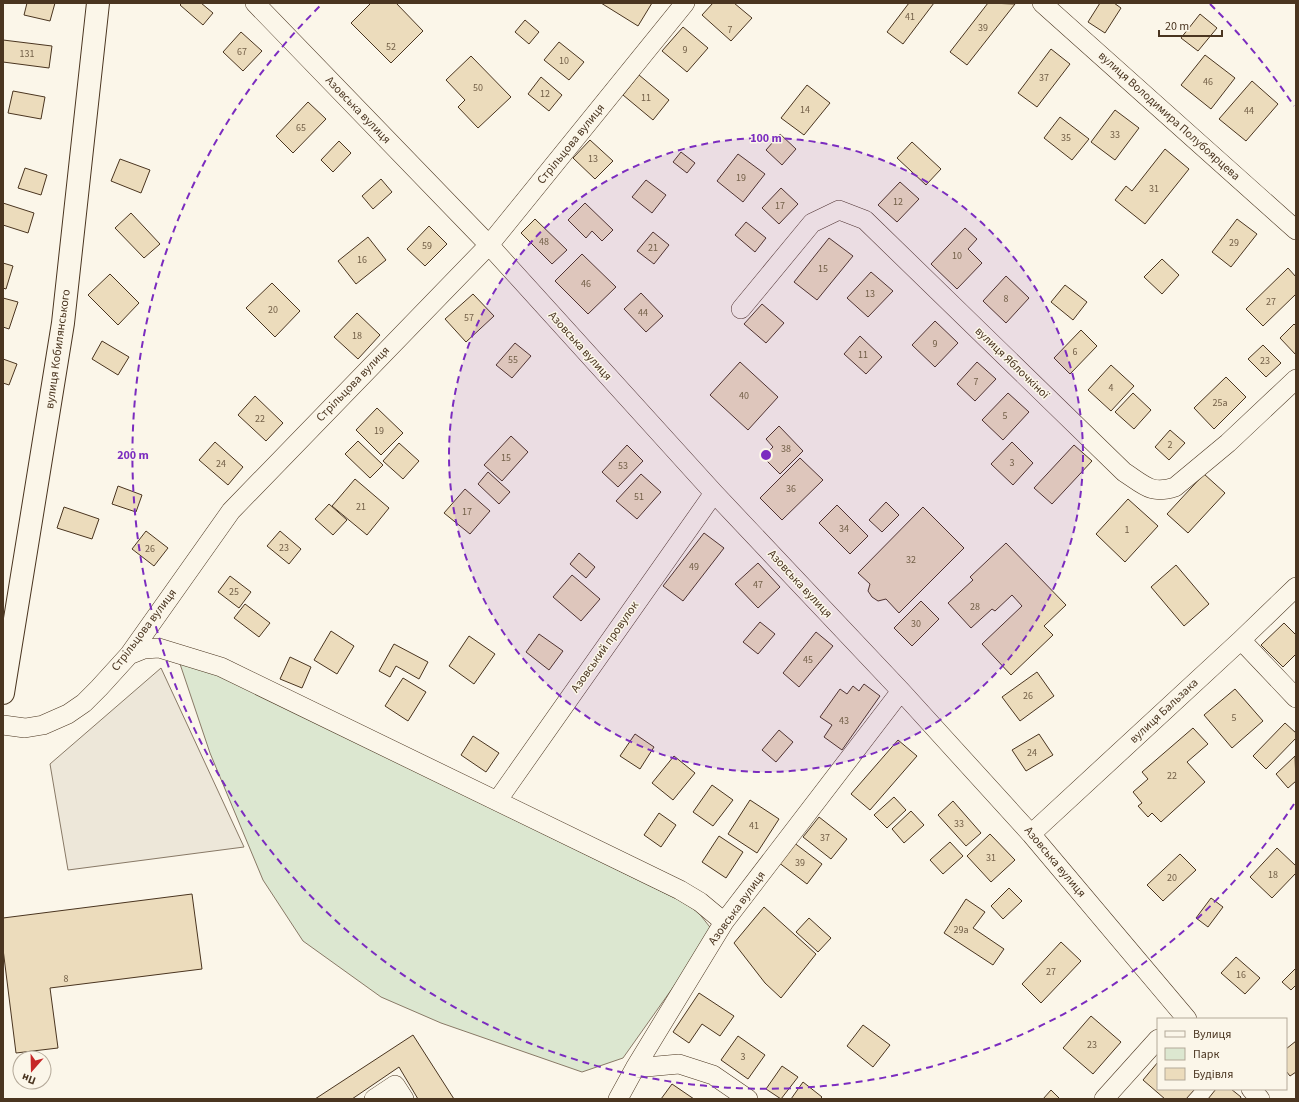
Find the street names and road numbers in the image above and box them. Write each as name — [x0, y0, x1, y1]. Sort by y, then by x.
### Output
street label: вулиця Володимира Полубоярцева — [1094, 48, 1244, 184]
street label: Азовська вулиця — [321, 72, 395, 148]
street label: Стрільцова вулиця — [533, 100, 609, 188]
street label: вулиця Кобилянського — [41, 288, 75, 410]
street label: Азовська вулиця — [544, 308, 616, 384]
street label: вулиця Яблочкіної — [971, 323, 1054, 404]
street label: Стрільцова вулиця — [312, 342, 394, 426]
street label: Азовська вулиця — [764, 546, 836, 622]
street label: Стрільцова вулиця — [107, 585, 181, 675]
street label: Азовський провулок — [567, 598, 643, 696]
street label: вулиця Бальзака — [1126, 675, 1202, 747]
street label: Азовська вулиця — [1020, 823, 1090, 901]
street label: Азовська вулиця — [704, 867, 770, 949]

